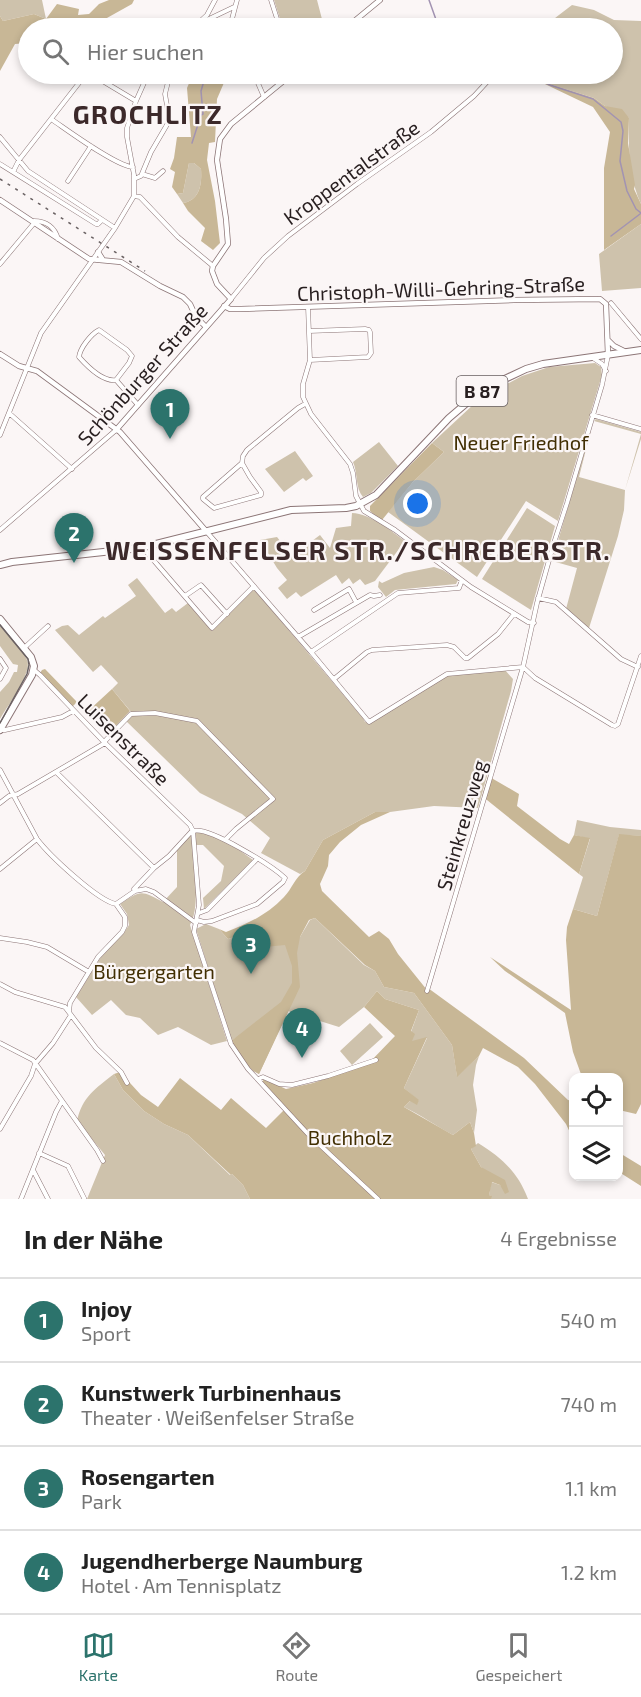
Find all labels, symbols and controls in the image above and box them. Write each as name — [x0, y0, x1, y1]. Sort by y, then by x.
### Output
search box — [18, 18, 623, 84]
icon: search — [39, 35, 72, 68]
text: Hier suchen — [87, 38, 204, 64]
district label: GROCHLITZ — [73, 98, 223, 129]
street label: Kroppentalstraße — [278, 115, 424, 229]
street label: Christoph-Willi-Gehring-Straße — [297, 271, 585, 305]
street label: Schönburger Straße — [72, 298, 212, 450]
road number: B 87 — [456, 376, 508, 406]
pin: 1 — [150, 390, 190, 439]
park label: Neuer Friedhof — [453, 430, 589, 454]
your location — [403, 489, 432, 518]
pin: 2 — [54, 514, 94, 563]
district label: WEISSENFELSER STR./SCHREBERSTR. — [105, 534, 611, 565]
street label: Luisenstraße — [73, 688, 175, 790]
street label: Steinkreuzweg — [431, 757, 491, 893]
pin: 3 — [232, 924, 270, 974]
park label: Bürgergarten — [93, 959, 215, 983]
pin: 4 — [282, 1008, 322, 1058]
map controls — [569, 1073, 623, 1181]
button: locate — [569, 1073, 623, 1127]
park label: Buchholz — [308, 1125, 392, 1149]
button: layers — [569, 1127, 623, 1181]
text: In der Nähe — [24, 1223, 163, 1254]
text: 4 Ergebnisse — [500, 1226, 617, 1250]
text: Injoy — [81, 1295, 132, 1321]
text: 1 — [39, 1308, 48, 1332]
text: 540 m — [560, 1308, 617, 1332]
text: Sport — [81, 1321, 131, 1345]
text: Kunstwerk Turbinenhaus — [81, 1379, 341, 1405]
text: 2 — [38, 1392, 49, 1416]
text: 740 m — [560, 1392, 617, 1416]
text: Theater · Weißenfelser Straße — [81, 1405, 355, 1429]
text: Rosengarten — [81, 1463, 215, 1489]
text: 3 — [38, 1476, 49, 1500]
text: 1.1 km — [565, 1476, 617, 1500]
text: Park — [81, 1489, 122, 1513]
text: Jugendherberge Naumburg — [81, 1547, 362, 1573]
text: 4 — [37, 1560, 50, 1584]
text: 1.2 km — [561, 1560, 617, 1584]
text: Hotel · Am Tennisplatz — [81, 1573, 281, 1597]
tab: Karte — [79, 1629, 118, 1684]
tab: Route — [275, 1629, 318, 1684]
tab: Gespeichert — [475, 1629, 562, 1684]

